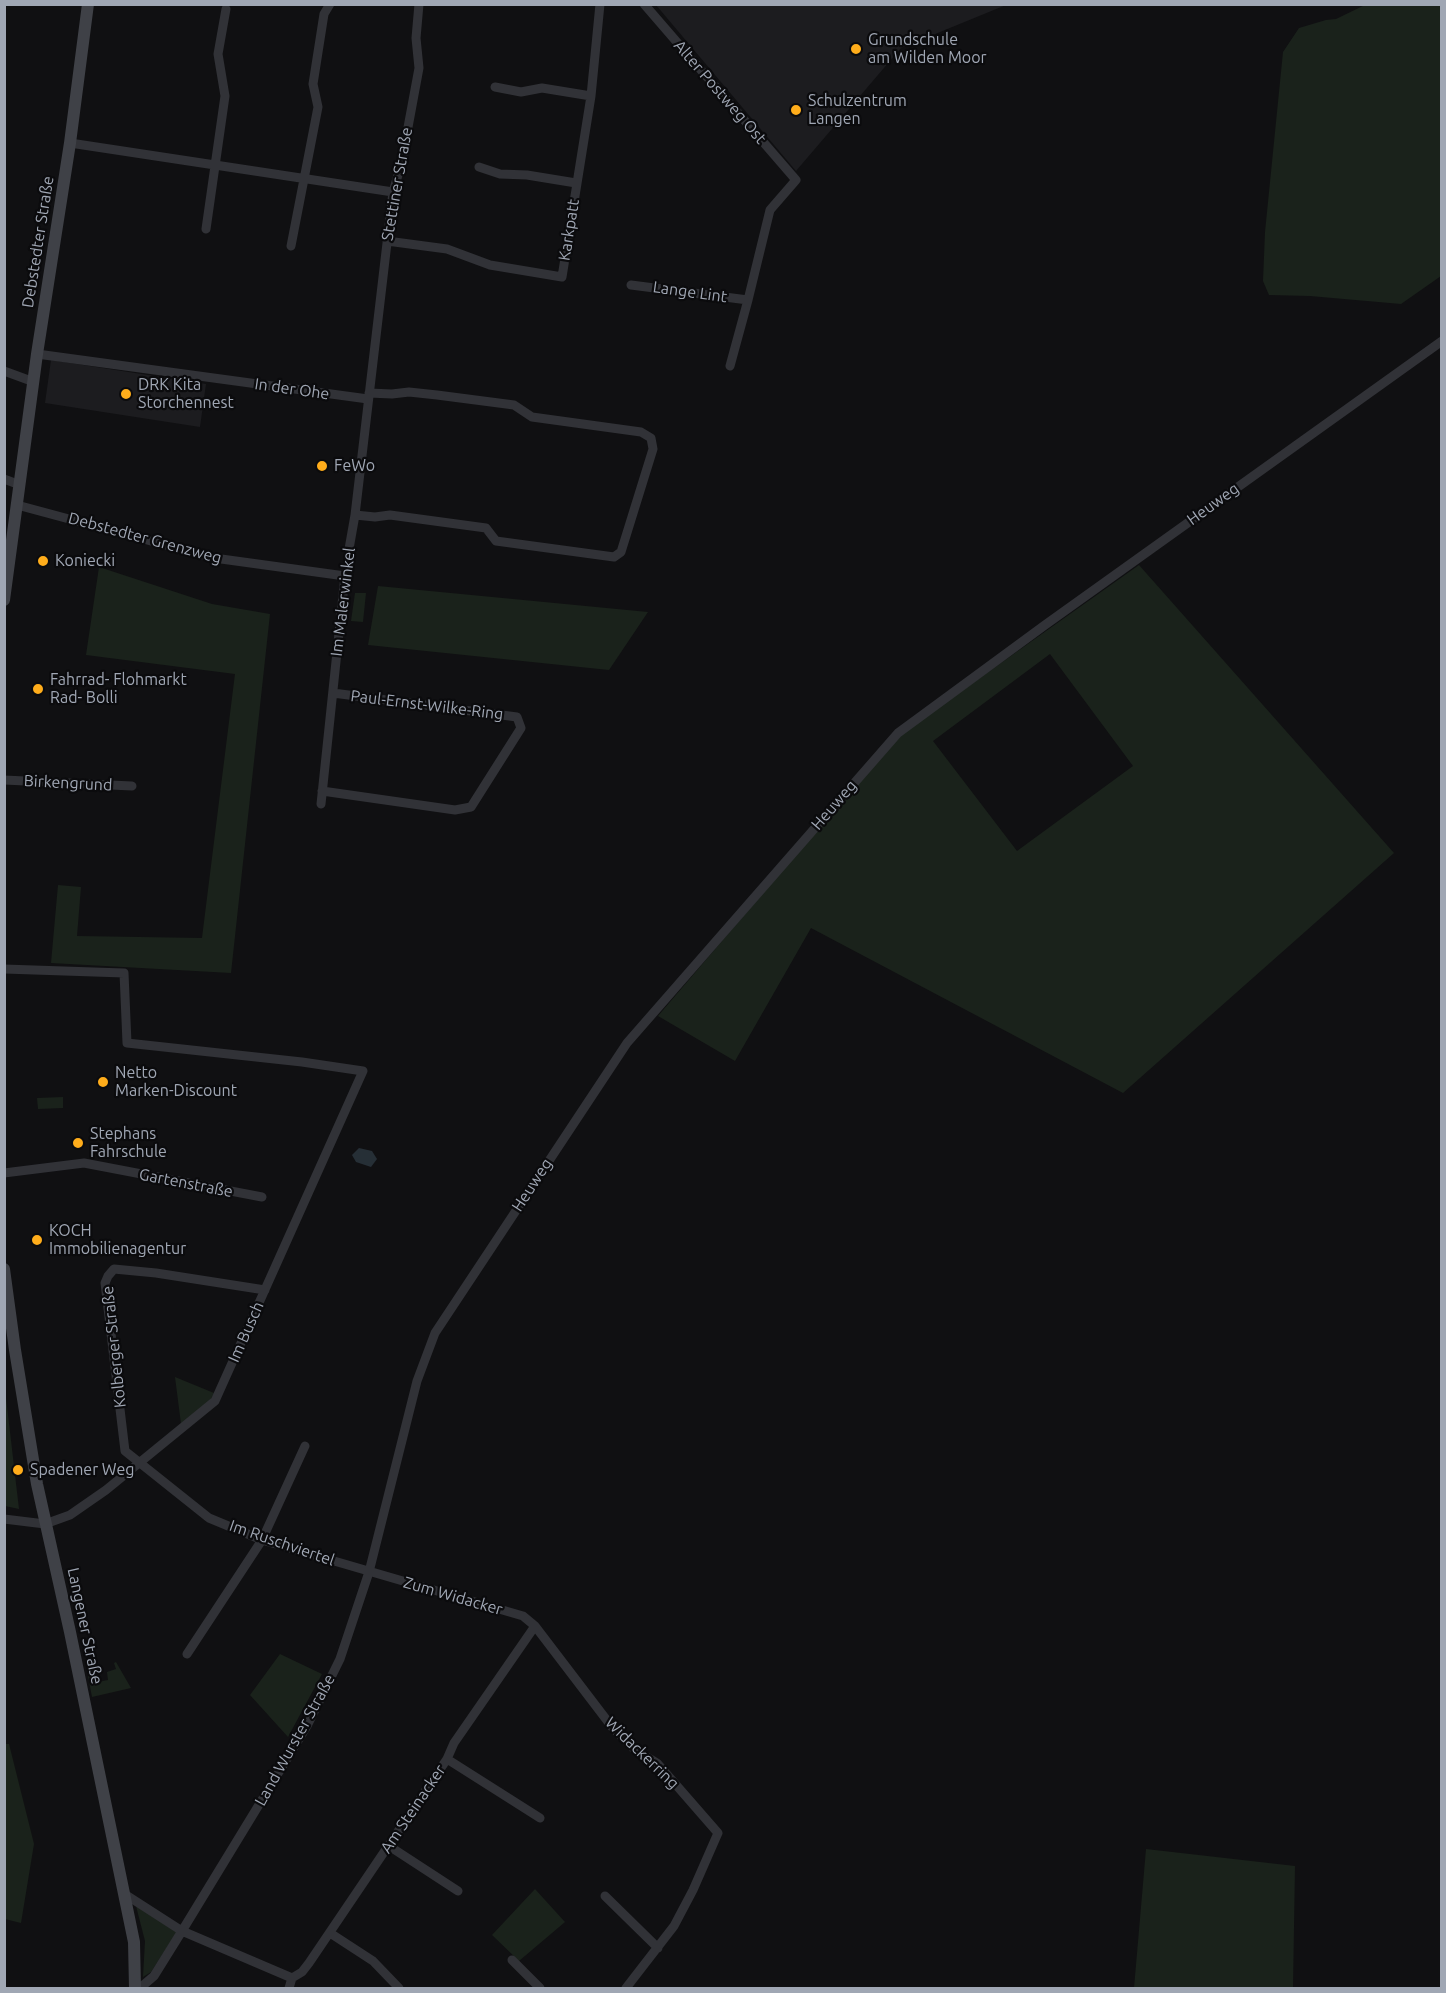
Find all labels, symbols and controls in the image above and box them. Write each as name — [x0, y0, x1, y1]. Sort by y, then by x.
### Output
place label: Grundschule am Wilden Moor — [868, 30, 987, 68]
street label: Alter Postweg Ost — [670, 36, 770, 148]
marker: Grundschule am Wilden Moor — [849, 42, 863, 56]
place label: Schulzentrum Langen — [808, 91, 907, 129]
marker: Schulzentrum Langen — [789, 103, 803, 117]
street label: Stettiner Straße — [378, 126, 416, 242]
street label: Debstedter Straße — [18, 175, 58, 309]
street label: Karkpatt — [555, 198, 583, 262]
street label: Lange Lint — [652, 277, 728, 307]
street label: In der Ohe — [253, 374, 331, 404]
place label: DRK Kita Storchennest — [138, 375, 234, 413]
marker: DRK Kita Storchennest — [119, 387, 133, 401]
place label: FeWo — [334, 456, 375, 476]
marker: FeWo — [315, 459, 329, 473]
street label: Heuweg — [1183, 479, 1243, 529]
street label: Debstedter Grenzweg — [66, 508, 224, 568]
street label: Im Malerwinkel — [327, 547, 359, 657]
place label: Koniecki — [55, 551, 115, 571]
marker: Koniecki — [36, 554, 50, 568]
place label: Fahrrad- Flohmarkt Rad- Bolli — [50, 670, 187, 708]
marker: Fahrrad- Flohmarkt Rad- Bolli — [31, 682, 45, 696]
street label: Paul-Ernst-Wilke-Ring — [349, 686, 505, 724]
street label: Birkengrund — [23, 771, 113, 795]
street label: Heuweg — [807, 776, 861, 834]
place label: Netto Marken-Discount — [115, 1063, 237, 1101]
marker: Netto Marken-Discount — [96, 1075, 110, 1089]
place label: Stephans Fahrschule — [90, 1124, 167, 1162]
marker: Stephans Fahrschule — [71, 1136, 85, 1150]
street label: Heuweg — [508, 1155, 556, 1215]
street label: Gartenstraße — [137, 1165, 235, 1201]
place label: KOCH Immobilienagentur — [49, 1221, 186, 1259]
marker: KOCH Immobilienagentur — [30, 1233, 44, 1247]
street label: Kolberger Straße — [98, 1285, 130, 1409]
street label: Im Busch — [224, 1299, 268, 1365]
place label: Spadener Weg — [30, 1460, 134, 1480]
marker: Spadener Weg — [11, 1463, 25, 1477]
street label: Im Ruschviertel — [227, 1516, 337, 1570]
street label: Langener Straße — [63, 1566, 107, 1686]
street label: Zum Widacker — [401, 1573, 505, 1619]
street label: Land Wurster Straße — [251, 1671, 339, 1809]
street label: Widackerring — [601, 1713, 683, 1793]
street label: Am Steinacker — [376, 1761, 450, 1857]

